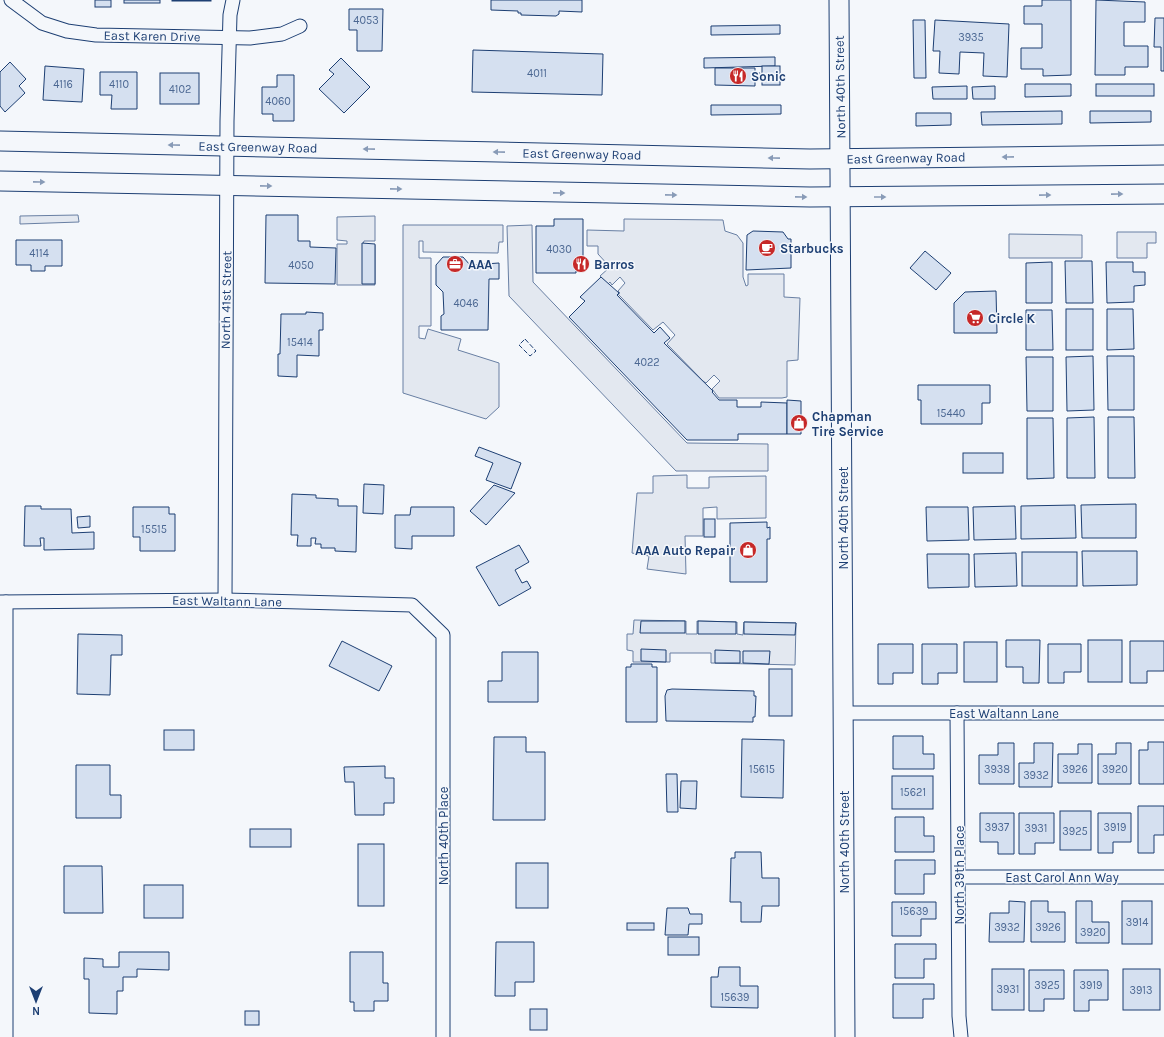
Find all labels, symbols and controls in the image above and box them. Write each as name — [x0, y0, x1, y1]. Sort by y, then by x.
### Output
house number: 4053 — [353, 14, 379, 27]
street label: East Karen Drive — [103, 28, 201, 44]
house number: 3935 — [958, 31, 984, 44]
street label: North 40th Street — [832, 35, 848, 139]
restaurant icon: Sonic — [728, 66, 748, 86]
house number: 4011 — [527, 67, 547, 80]
place label: Sonic — [751, 69, 786, 84]
house number: 4116 — [53, 78, 73, 91]
house number: 4110 — [109, 78, 129, 91]
house number: 4102 — [169, 83, 191, 96]
house number: 4060 — [265, 95, 291, 108]
street label: East Greenway Road — [198, 138, 318, 156]
one-way arrow — [167, 142, 180, 148]
street label: East Greenway Road — [522, 145, 642, 163]
one-way arrow — [362, 146, 375, 152]
one-way arrow — [492, 149, 505, 155]
street label: East Greenway Road — [846, 149, 966, 167]
one-way arrow — [1001, 154, 1014, 160]
one-way arrow — [767, 155, 780, 161]
one-way arrow — [33, 179, 46, 185]
one-way arrow — [260, 183, 272, 190]
one-way arrow — [390, 186, 403, 192]
one-way arrow — [553, 190, 566, 196]
one-way arrow — [1111, 191, 1124, 197]
one-way arrow — [665, 192, 678, 198]
one-way arrow — [1039, 192, 1052, 198]
one-way arrow — [795, 193, 807, 200]
one-way arrow — [874, 194, 887, 200]
cafe icon: Starbucks — [757, 238, 777, 258]
place label: Starbucks — [780, 241, 844, 256]
house number: 4030 — [546, 243, 572, 256]
house number: 4114 — [29, 247, 49, 260]
street label: North 41st Street — [218, 250, 234, 349]
office icon: AAA — [445, 254, 465, 274]
restaurant icon: Barros — [571, 254, 591, 274]
place label: AAA — [468, 257, 492, 272]
place label: Barros — [594, 257, 635, 272]
house number: 4050 — [288, 259, 314, 272]
house number: 4046 — [453, 297, 479, 310]
supermarket icon: Circle K — [965, 308, 985, 328]
place label: Circle K — [988, 311, 1036, 326]
house number: 15414 — [287, 336, 313, 349]
house number: 4022 — [634, 356, 660, 369]
house number: 15440 — [937, 407, 965, 420]
place label: Chapman Tire Service — [812, 409, 884, 439]
shop icon: Chapman Tire Service — [789, 413, 809, 433]
street label: North 40th Street — [836, 466, 851, 570]
house number: 15515 — [141, 523, 167, 536]
shop icon: AAA Auto Repair — [738, 540, 758, 560]
place label: AAA Auto Repair — [635, 543, 736, 558]
street label: East Waltann Lane — [172, 593, 282, 609]
street label: East Waltann Lane — [949, 706, 1059, 721]
house number: 15615 — [749, 763, 775, 776]
house number: 3938 — [984, 763, 1010, 776]
house number: 3926 — [1062, 763, 1088, 776]
house number: 3920 — [1102, 763, 1128, 776]
house number: 3932 — [1023, 769, 1049, 782]
street label: North 40th Place — [436, 786, 451, 885]
house number: 15621 — [900, 786, 926, 799]
street label: North 40th Street — [837, 790, 852, 894]
house number: 3937 — [985, 821, 1009, 834]
house number: 3919 — [1104, 821, 1126, 834]
house number: 3931 — [1024, 822, 1048, 835]
street label: North 39th Place — [952, 825, 967, 924]
house number: 3925 — [1062, 825, 1088, 838]
street label: East Carol Ann Way — [1005, 870, 1119, 885]
house number: 15639 — [899, 905, 929, 918]
house number: 3914 — [1126, 916, 1148, 929]
house number: 3932 — [994, 921, 1020, 934]
house number: 3926 — [1035, 921, 1061, 934]
house number: 3920 — [1080, 926, 1106, 939]
house number: 3925 — [1034, 979, 1060, 992]
house number: 3919 — [1080, 979, 1102, 992]
north arrow — [16, 981, 56, 1021]
house number: 3931 — [996, 983, 1020, 996]
house number: 3913 — [1129, 984, 1153, 997]
house number: 15639 — [720, 991, 750, 1004]
text: N — [32, 1004, 40, 1017]

